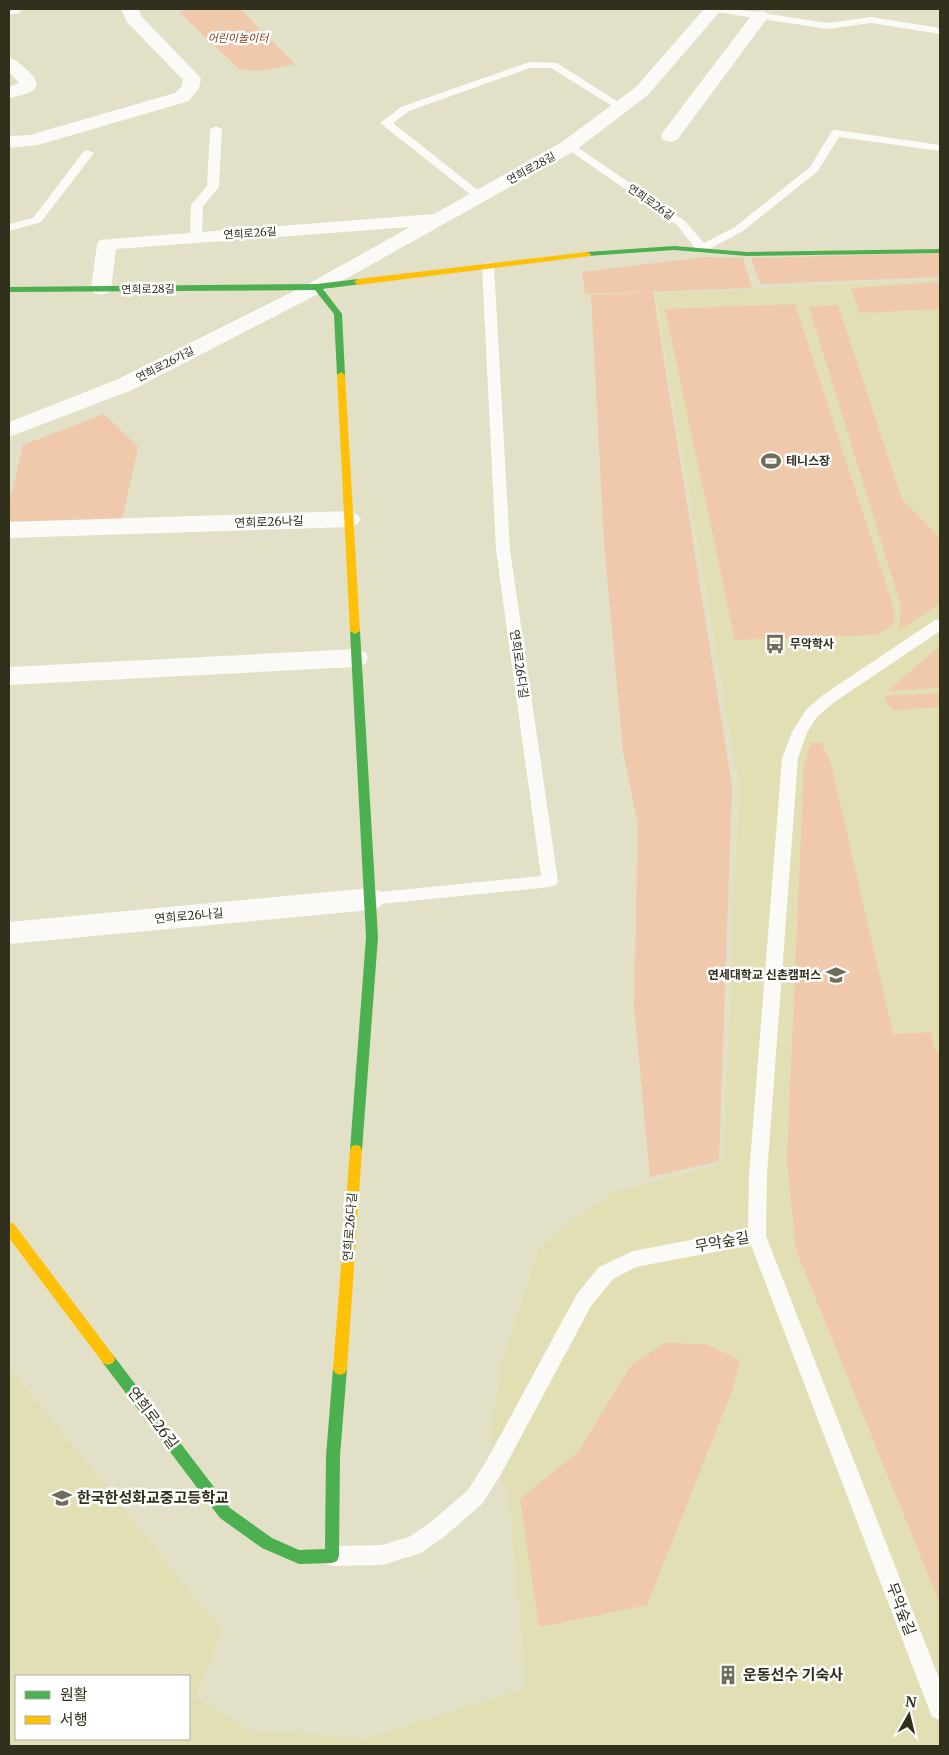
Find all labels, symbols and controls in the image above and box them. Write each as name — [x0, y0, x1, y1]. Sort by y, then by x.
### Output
park label: 어린이놀이터 — [208, 31, 270, 45]
street label: 연희로28길 — [504, 149, 558, 187]
street label: 연희로26길 — [625, 181, 677, 223]
street label: 연희로26길 — [223, 224, 277, 242]
street label: 연희로28길 — [121, 282, 175, 296]
street label: 연희로26가길 — [134, 343, 196, 385]
sports icon: 테니스장 — [760, 450, 782, 472]
place label: 테니스장 — [786, 453, 830, 468]
street label: 연희로26나길 — [234, 513, 304, 530]
street label: 연희로26다길 — [507, 629, 532, 699]
bus stop icon: 무악학사 — [764, 633, 786, 655]
place label: 무악학사 — [790, 636, 834, 651]
street label: 연희로26나길 — [154, 905, 224, 926]
school or university icon: 연세대학교 신촌캠퍼스 — [825, 964, 847, 986]
place label: 연세대학교 신촌캠퍼스 — [708, 967, 821, 982]
street label: 연희로26다길 — [340, 1192, 359, 1262]
street label: 무악숲길 — [693, 1227, 751, 1256]
street label: 연희로26길 — [124, 1383, 183, 1453]
school or university icon: 한국한성화교중고등학교 — [51, 1487, 73, 1509]
place label: 한국한성화교중고등학교 — [77, 1488, 229, 1507]
street label: 무악숲길 — [883, 1580, 920, 1638]
building icon: 운동선수 기숙사 — [717, 1664, 739, 1686]
place label: 운동선수 기숙사 — [743, 1665, 843, 1684]
legend — [15, 1675, 190, 1740]
text: 원활 — [60, 1685, 88, 1704]
north arrow — [884, 1690, 934, 1740]
text: N — [904, 1692, 918, 1712]
text: 서행 — [60, 1710, 88, 1729]

